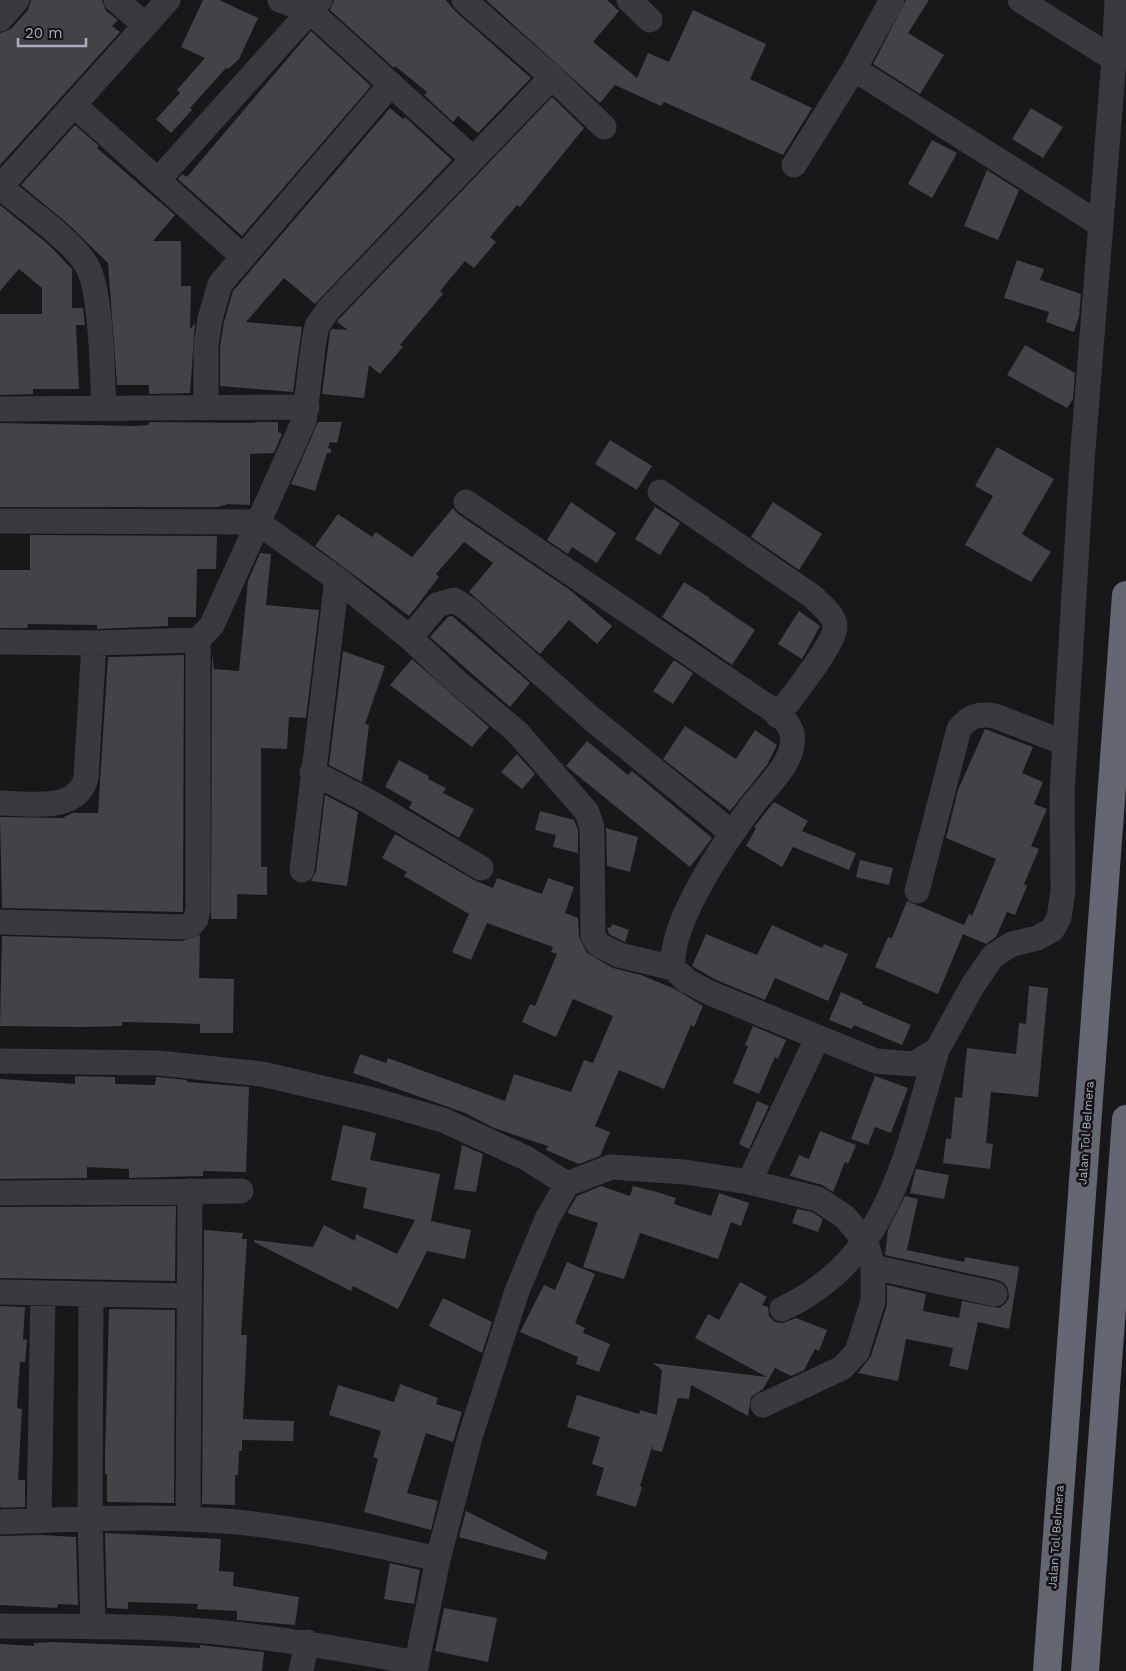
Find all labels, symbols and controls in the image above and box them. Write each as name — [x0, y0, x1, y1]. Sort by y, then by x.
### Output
scale bar — [18, 15, 85, 47]
text: 20 m — [25, 24, 63, 42]
street label: Jalan Tol Belmera — [1075, 1081, 1097, 1185]
street label: Jalan Tol Belmera — [1045, 1485, 1067, 1589]

